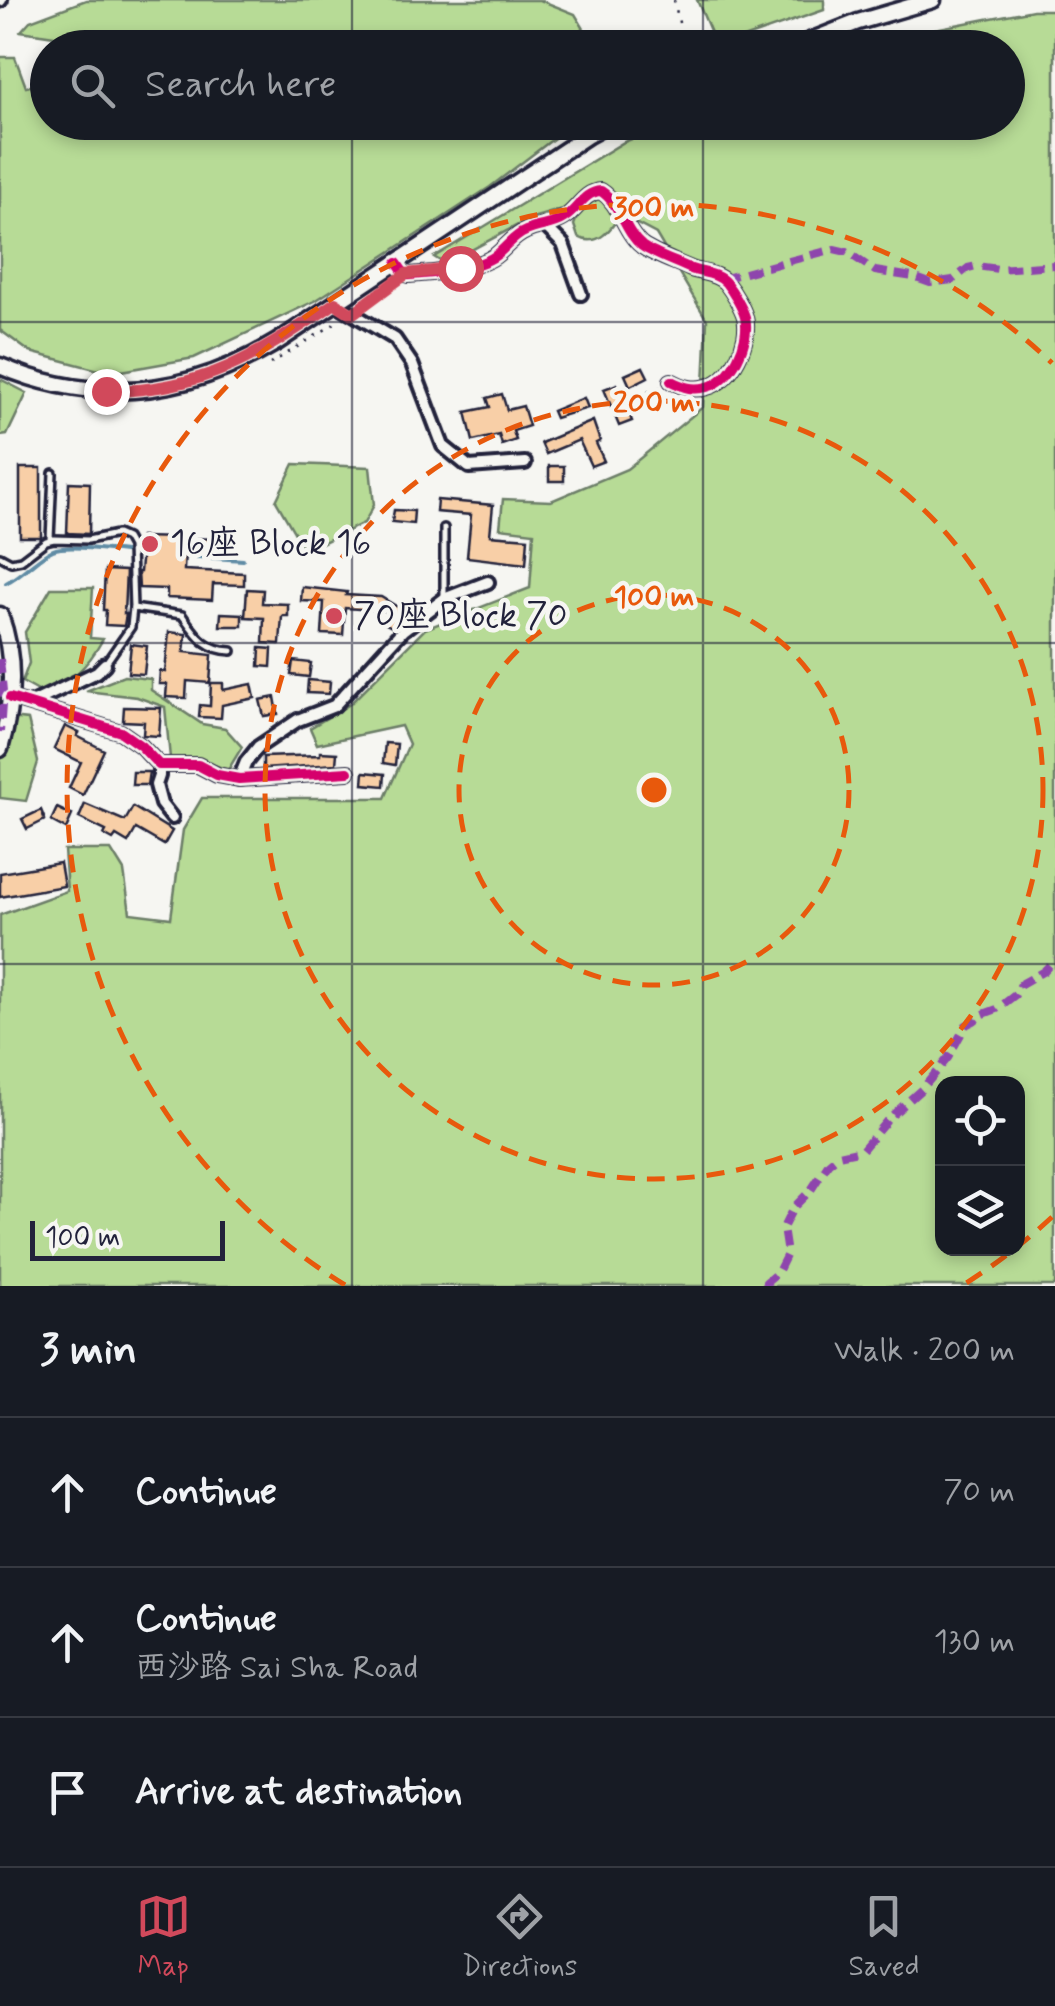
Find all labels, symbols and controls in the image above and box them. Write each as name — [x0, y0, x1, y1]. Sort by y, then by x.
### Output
search box — [30, 30, 1025, 140]
icon: search — [65, 58, 120, 113]
text: Search here — [145, 61, 336, 110]
text: 300 m — [614, 189, 694, 228]
route start — [438, 246, 484, 292]
route end — [84, 369, 130, 415]
text: 200 m — [613, 384, 695, 423]
place label: 16座 Block 16 — [170, 521, 371, 567]
marker: 16座 Block 16 — [139, 533, 161, 555]
text: 100 m — [614, 578, 694, 617]
place label: 70座 Block 70 — [354, 593, 568, 639]
marker: 70座 Block 70 — [323, 605, 345, 627]
centre of rings — [636, 772, 672, 808]
map controls — [935, 1076, 1025, 1256]
button: locate — [935, 1076, 1025, 1166]
button: layers — [935, 1166, 1025, 1256]
scale bar — [30, 1216, 225, 1260]
text: 100 m — [45, 1220, 120, 1257]
text: 3 min — [40, 1324, 137, 1379]
text: Walk · 200 m — [834, 1330, 1015, 1372]
icon: ahead — [40, 1465, 95, 1520]
text: Continue — [135, 1468, 277, 1517]
text: 70 m — [943, 1471, 1015, 1513]
text: Continue — [135, 1595, 277, 1644]
icon: ahead — [40, 1615, 95, 1670]
text: 130 m — [934, 1621, 1015, 1663]
text: 西沙路 Sai Sha Road — [135, 1647, 418, 1689]
icon: arrive — [40, 1765, 95, 1820]
text: Arrive at destination — [135, 1768, 462, 1817]
tab: Map — [136, 1889, 191, 1986]
tab: Directions — [462, 1889, 577, 1986]
tab: Saved — [849, 1889, 919, 1986]

